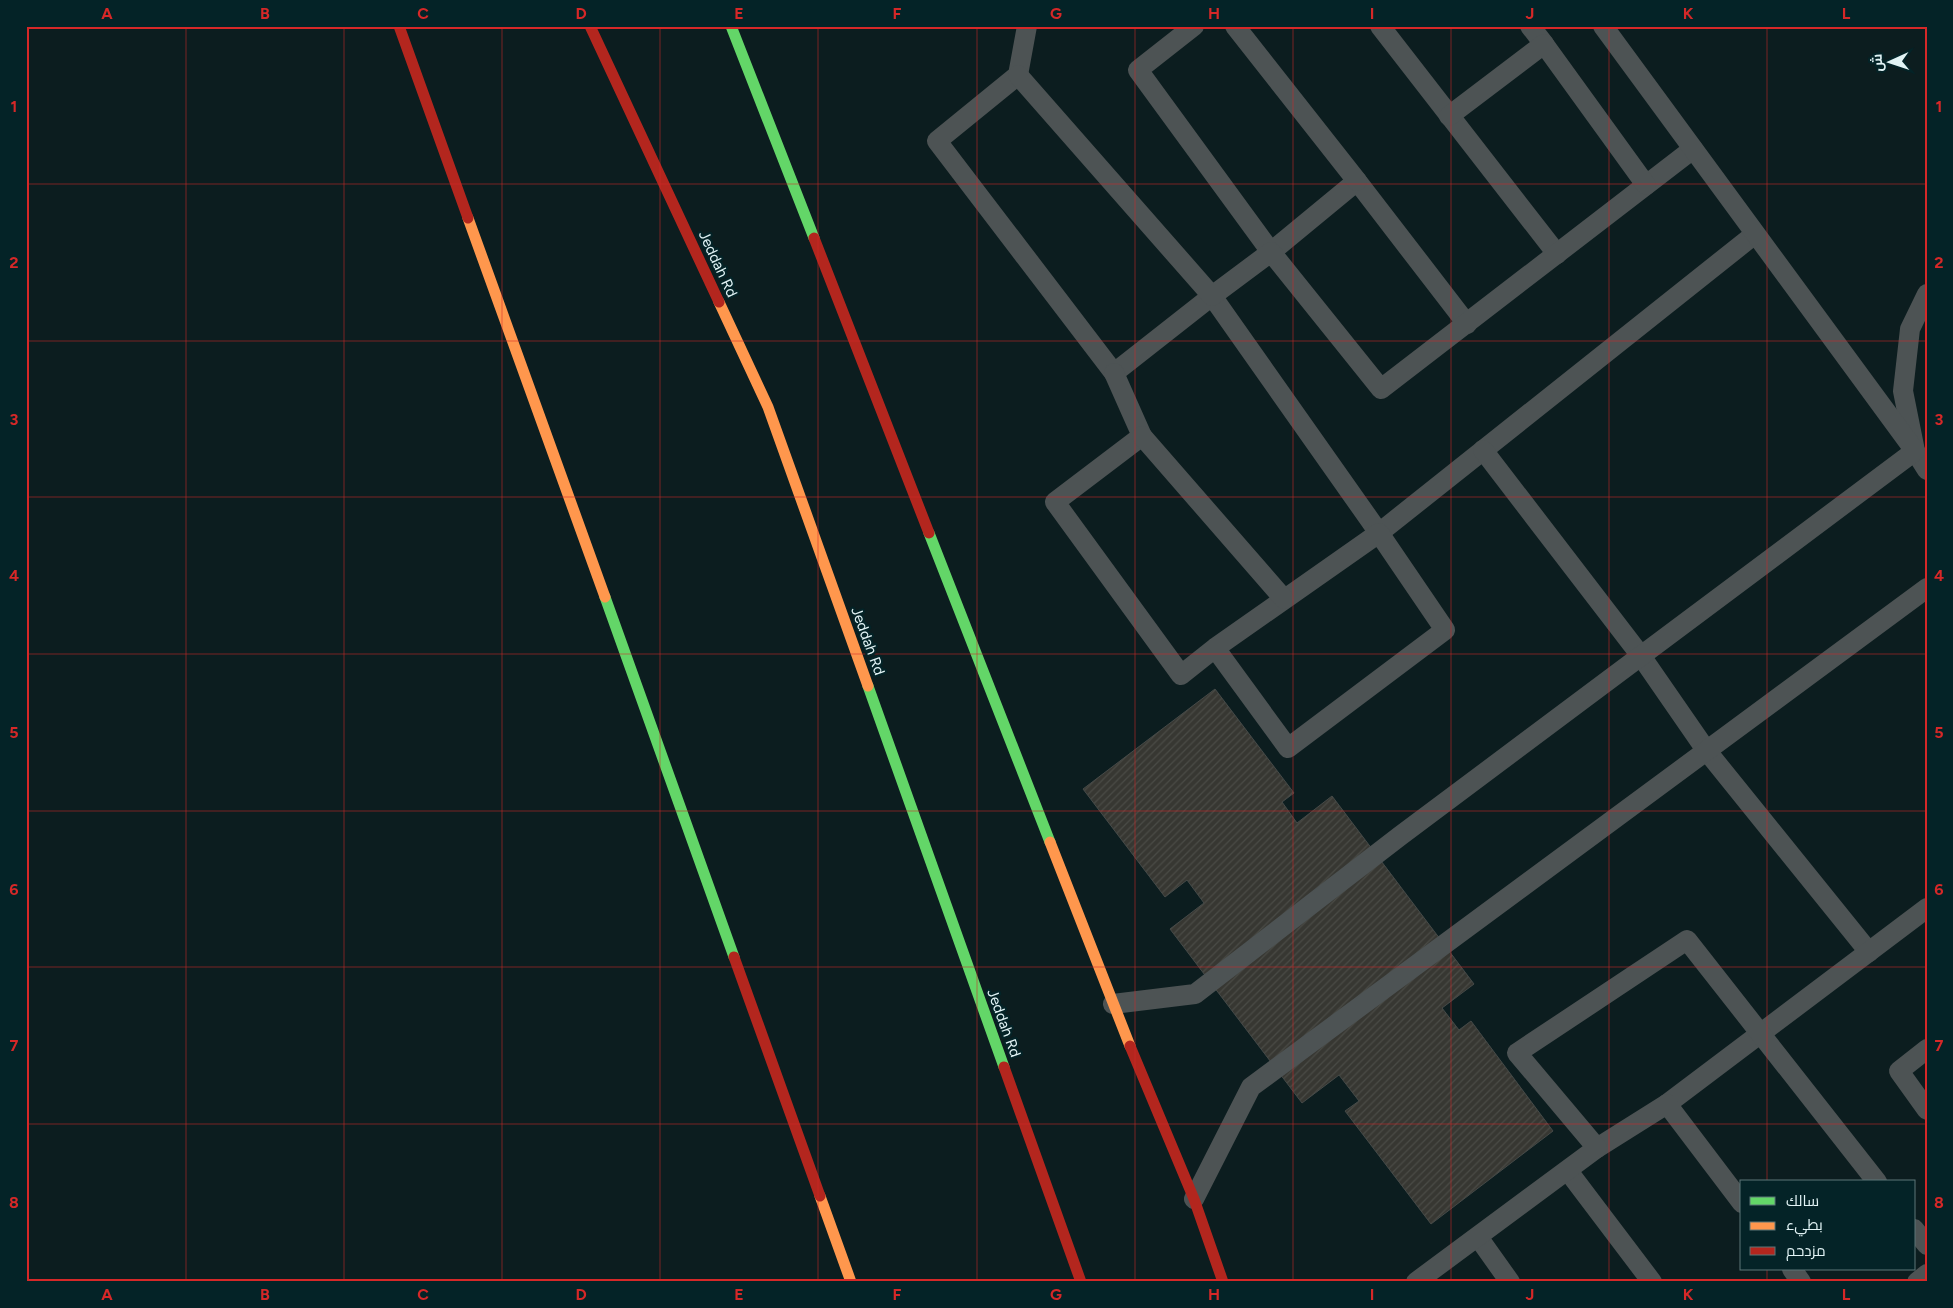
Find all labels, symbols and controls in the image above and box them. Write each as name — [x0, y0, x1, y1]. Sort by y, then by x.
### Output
text: A — [101, 4, 113, 23]
text: B — [260, 4, 270, 23]
text: C — [417, 4, 429, 23]
text: D — [575, 4, 587, 23]
text: E — [734, 4, 744, 23]
text: F — [893, 4, 902, 23]
text: G — [1050, 4, 1062, 23]
text: H — [1208, 4, 1220, 23]
text: I — [1370, 4, 1374, 23]
text: J — [1526, 4, 1534, 23]
text: K — [1683, 4, 1694, 23]
text: L — [1842, 4, 1851, 23]
north arrow — [1866, 38, 1916, 88]
text: ش — [1869, 53, 1886, 72]
text: 1 — [11, 97, 17, 116]
text: 1 — [1936, 97, 1942, 116]
street label: Jeddah Rd — [695, 228, 741, 300]
text: 2 — [9, 253, 19, 272]
text: 2 — [1934, 253, 1944, 272]
text: 3 — [10, 410, 19, 429]
text: 3 — [1935, 410, 1944, 429]
text: 4 — [9, 566, 19, 585]
text: 4 — [1934, 566, 1944, 585]
street label: Jeddah Rd — [847, 604, 889, 678]
text: 5 — [9, 723, 19, 742]
text: 5 — [1934, 723, 1944, 742]
text: 6 — [9, 880, 19, 899]
text: 6 — [1934, 880, 1944, 899]
street label: Jeddah Rd — [983, 986, 1025, 1060]
text: 7 — [10, 1036, 19, 1055]
text: 7 — [1935, 1036, 1944, 1055]
legend — [1740, 1180, 1916, 1270]
text: سالك — [1786, 1192, 1819, 1210]
text: 8 — [9, 1193, 19, 1212]
text: 8 — [1934, 1193, 1944, 1212]
text: بطيء — [1786, 1216, 1823, 1237]
text: مزدحم — [1786, 1242, 1826, 1261]
text: A — [101, 1285, 113, 1304]
text: B — [260, 1285, 270, 1304]
text: C — [417, 1285, 429, 1304]
text: D — [575, 1285, 587, 1304]
text: E — [734, 1285, 744, 1304]
text: F — [893, 1285, 902, 1304]
text: G — [1050, 1285, 1062, 1304]
text: H — [1208, 1285, 1220, 1304]
text: I — [1370, 1285, 1374, 1304]
text: J — [1526, 1285, 1534, 1304]
text: K — [1683, 1285, 1694, 1304]
text: L — [1842, 1285, 1851, 1304]

